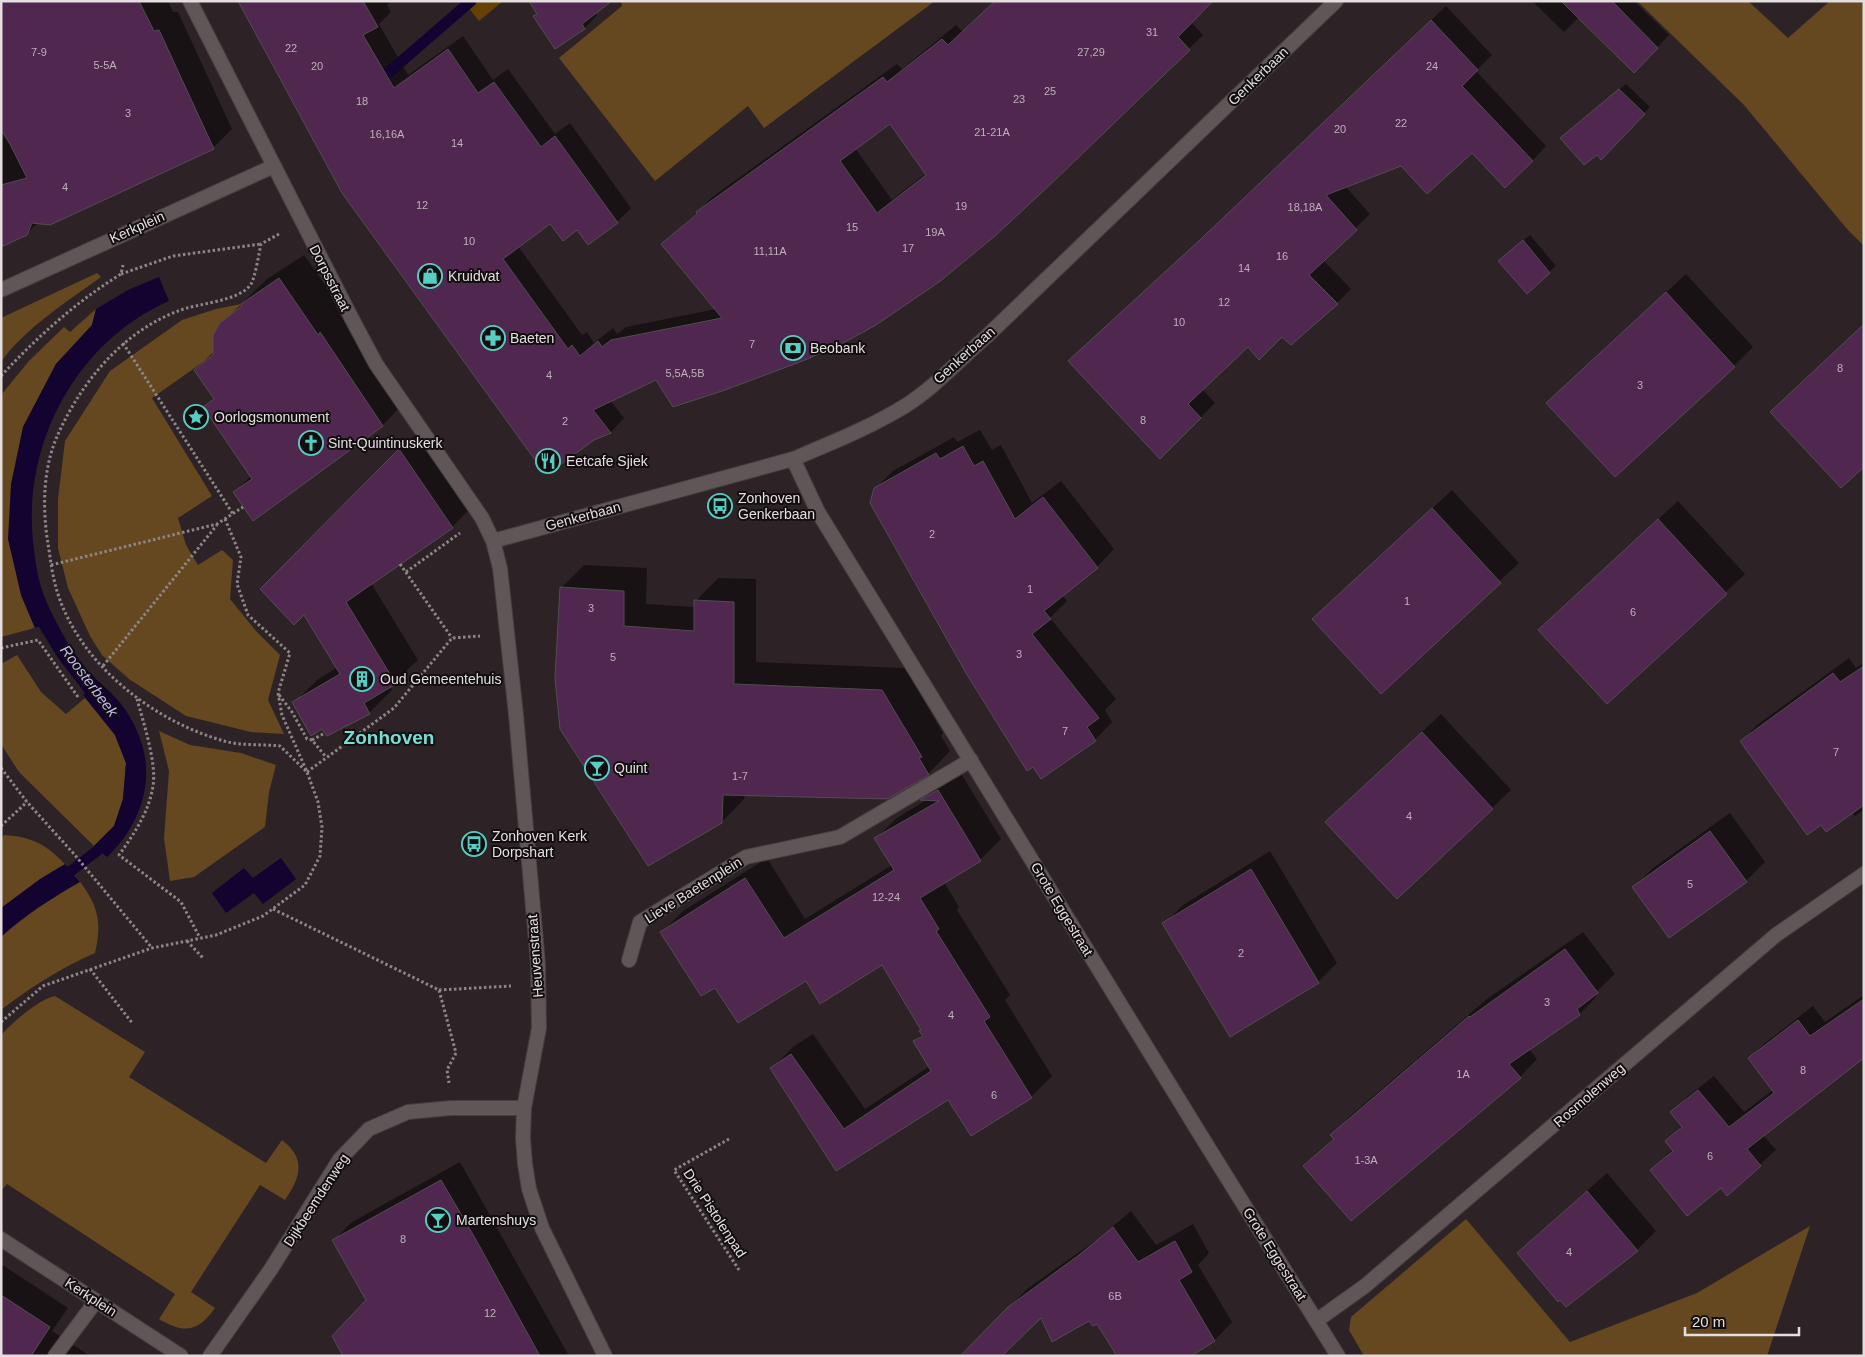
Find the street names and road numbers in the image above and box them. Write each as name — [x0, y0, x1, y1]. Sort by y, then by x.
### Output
street label: Genkerbaan — [1225, 43, 1291, 109]
street label: Kerkplein — [107, 208, 167, 246]
street label: Dorpsstraat — [306, 242, 354, 314]
street label: Genkerbaan — [930, 323, 998, 387]
street label: Genkerbaan — [544, 498, 622, 534]
street label: Lieve Baetenplein — [642, 854, 744, 926]
street label: Grote Eggestraat — [1028, 859, 1096, 959]
street label: Heuvenstraat — [524, 914, 546, 998]
street label: Rosmolenweg — [1550, 1060, 1628, 1130]
street label: Dijkbeemdenweg — [280, 1151, 352, 1249]
street label: Drie Pistolenpad — [680, 1166, 750, 1260]
street label: Grote Eggestraat — [1240, 1205, 1310, 1304]
street label: Kerkplein — [62, 1274, 120, 1320]

